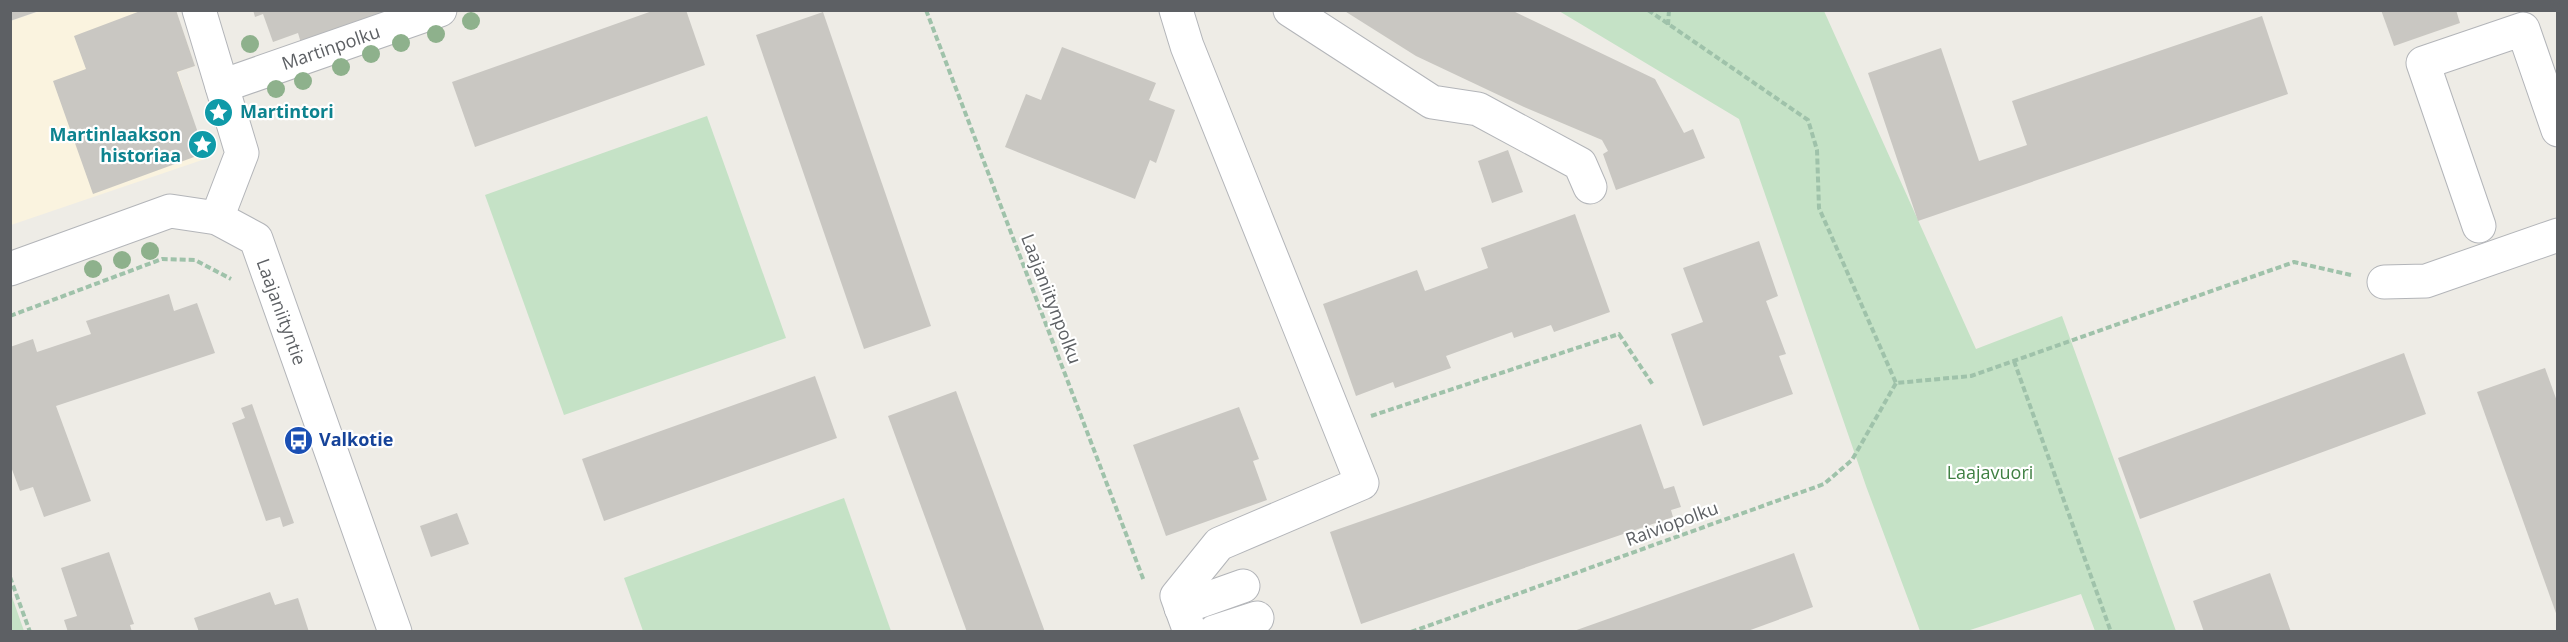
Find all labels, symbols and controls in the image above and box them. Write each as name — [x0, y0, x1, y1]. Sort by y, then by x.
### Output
street label: Martinpolku — [278, 19, 383, 75]
place icon: Martintori — [203, 96, 235, 128]
place label: Martintori — [240, 99, 334, 123]
place label: Martinlaakson historiaa — [50, 122, 181, 167]
place icon: Martinlaakson historiaa — [186, 129, 218, 161]
street label: Laajaniitynpolku — [1016, 230, 1088, 367]
street label: Laajaniityntie — [252, 255, 312, 368]
bus stop icon: Valkotie — [282, 424, 314, 456]
place label: Valkotie — [319, 427, 393, 451]
park label: Laajavuori — [1947, 460, 2033, 484]
street label: Raiviopolku — [1622, 495, 1721, 551]

